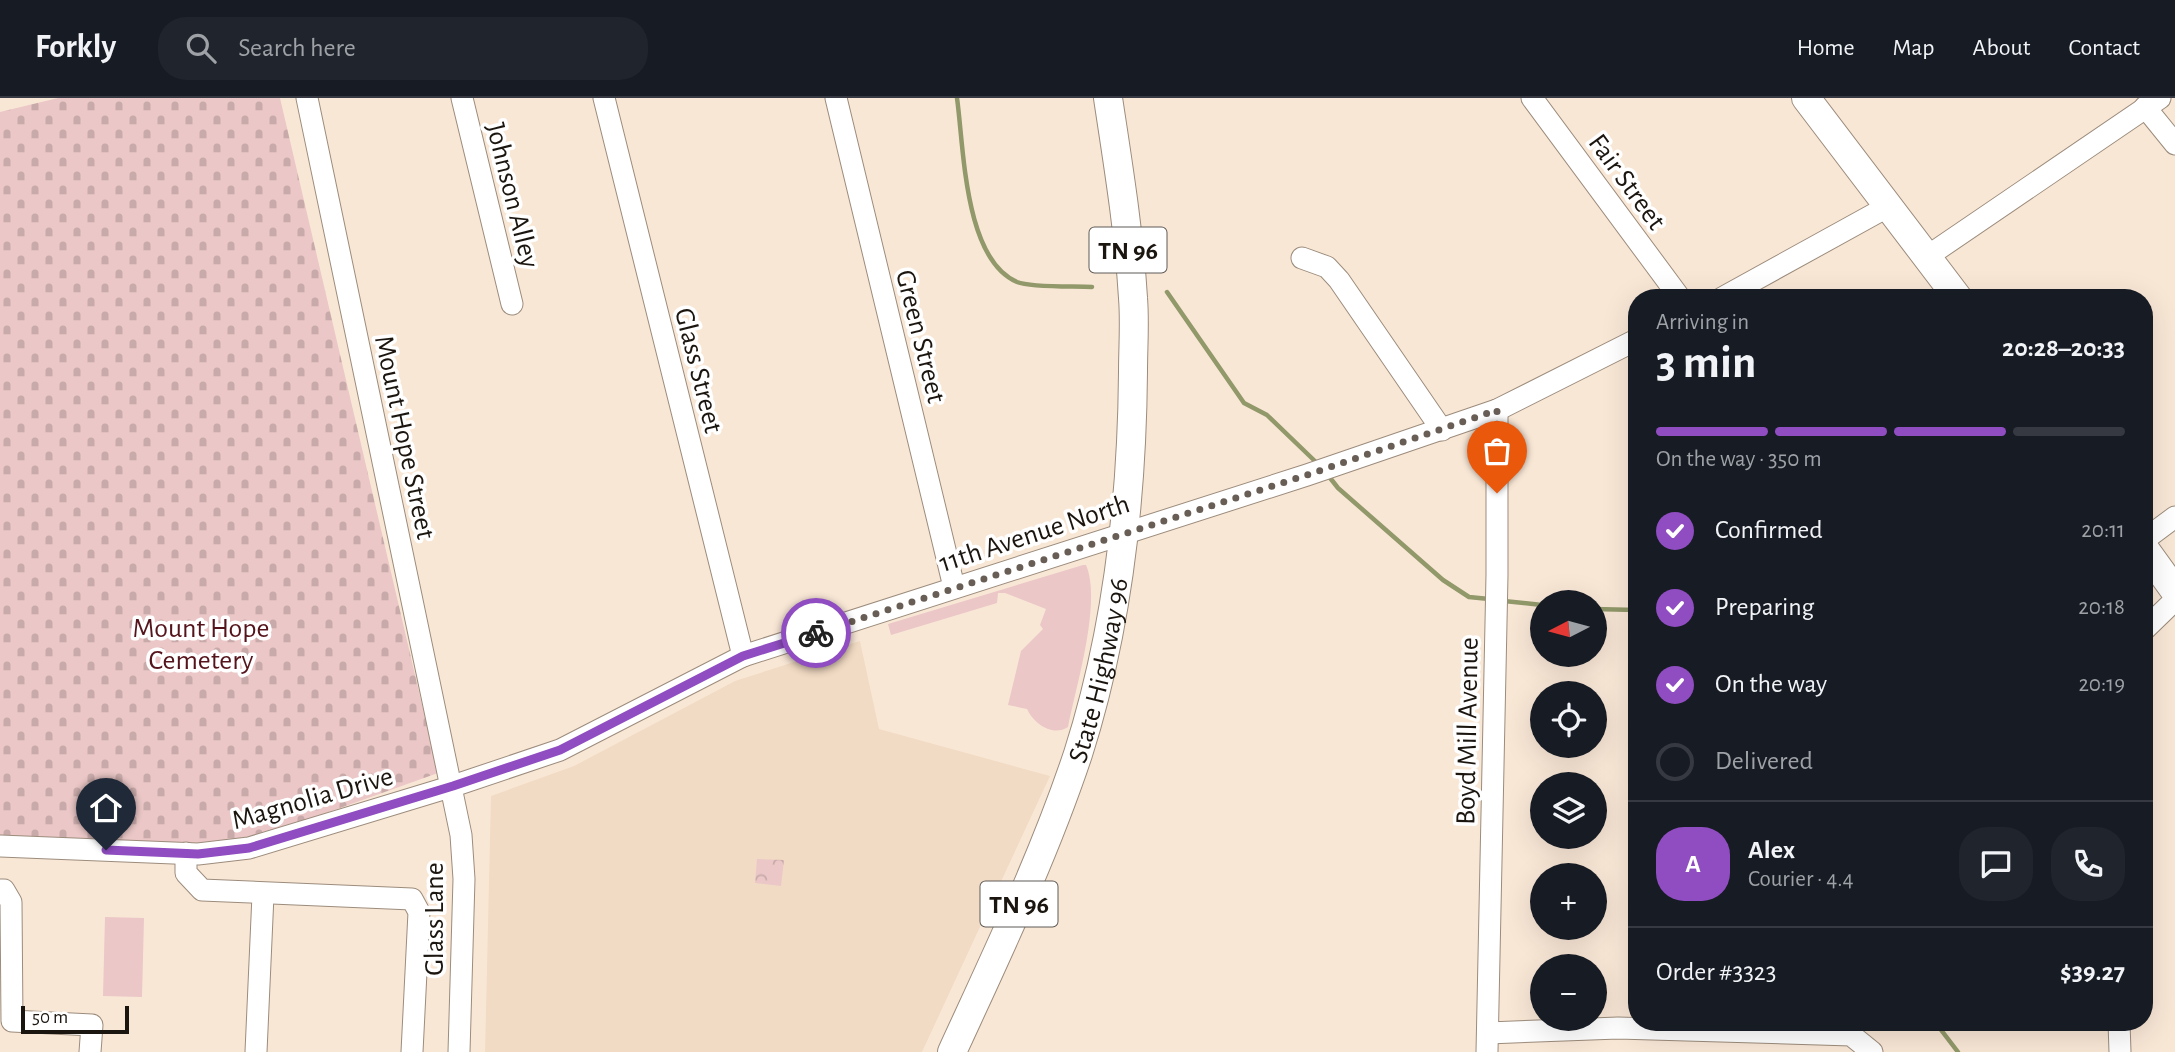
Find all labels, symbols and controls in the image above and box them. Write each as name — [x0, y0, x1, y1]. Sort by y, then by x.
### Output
search box — [158, 17, 648, 80]
icon: search — [182, 29, 220, 67]
text: Forkly — [35, 31, 116, 64]
text: Search here — [238, 35, 356, 61]
text: Home — [1797, 36, 1855, 60]
text: Map — [1893, 36, 1935, 60]
text: About — [1973, 36, 2030, 60]
text: Contact — [2068, 36, 2140, 60]
street label: Johnson Alley — [481, 120, 544, 271]
street label: Fair Street — [1583, 129, 1670, 235]
road number: TN 96 — [1090, 228, 1166, 272]
street label: Green Street — [890, 267, 950, 406]
street label: Glass Street — [669, 305, 727, 436]
text: Arriving in — [1656, 311, 1749, 334]
street label: Mount Hope Street — [369, 333, 439, 542]
text: 20:28–20:33 — [2002, 335, 2125, 361]
text: 3 min — [1656, 340, 1756, 386]
pin — [1467, 421, 1527, 493]
icon: bag — [1478, 432, 1516, 470]
text: On the way · 350 m — [1656, 448, 1822, 471]
street label: 11th Avenue North — [936, 490, 1133, 578]
icon: check — [1656, 512, 1694, 550]
text: Confirmed — [1715, 517, 1823, 543]
text: 20:11 — [2081, 519, 2125, 542]
street label: State Highway 96 — [1064, 576, 1134, 767]
icon: check — [1656, 589, 1694, 627]
north arrow — [1530, 590, 1606, 667]
map controls — [1530, 590, 1607, 1031]
text: Preparing — [1715, 594, 1814, 620]
text: 20:18 — [2078, 596, 2125, 619]
courier — [781, 598, 851, 668]
icon: bike — [797, 614, 835, 652]
park label: Mount Hope Cemetery — [133, 615, 269, 675]
street label: Boyd Mill Avenue — [1452, 637, 1484, 825]
icon: check — [1656, 666, 1694, 704]
text: On the way — [1715, 671, 1827, 697]
text: 20:19 — [2078, 673, 2125, 696]
button: locate — [1530, 681, 1607, 758]
text: Delivered — [1715, 748, 1813, 774]
street label: Magnolia Drive — [229, 763, 396, 835]
button: layers — [1530, 772, 1607, 849]
pin — [76, 778, 136, 850]
icon: home — [87, 789, 125, 827]
button: chat — [1959, 827, 2033, 901]
button: phone — [2051, 827, 2125, 901]
text: Alex — [1748, 837, 1795, 863]
text: A — [1685, 851, 1701, 877]
street label: Glass Lane — [421, 862, 449, 976]
button: + — [1530, 863, 1607, 940]
text: Courier · 4.4 — [1748, 868, 1854, 891]
road number: TN 96 — [981, 882, 1058, 926]
button: − — [1530, 954, 1607, 1031]
text: Order #3323 — [1656, 959, 1776, 985]
text: $39.27 — [2060, 959, 2125, 985]
scale bar — [21, 1003, 130, 1035]
text: 50 m — [32, 1008, 68, 1027]

